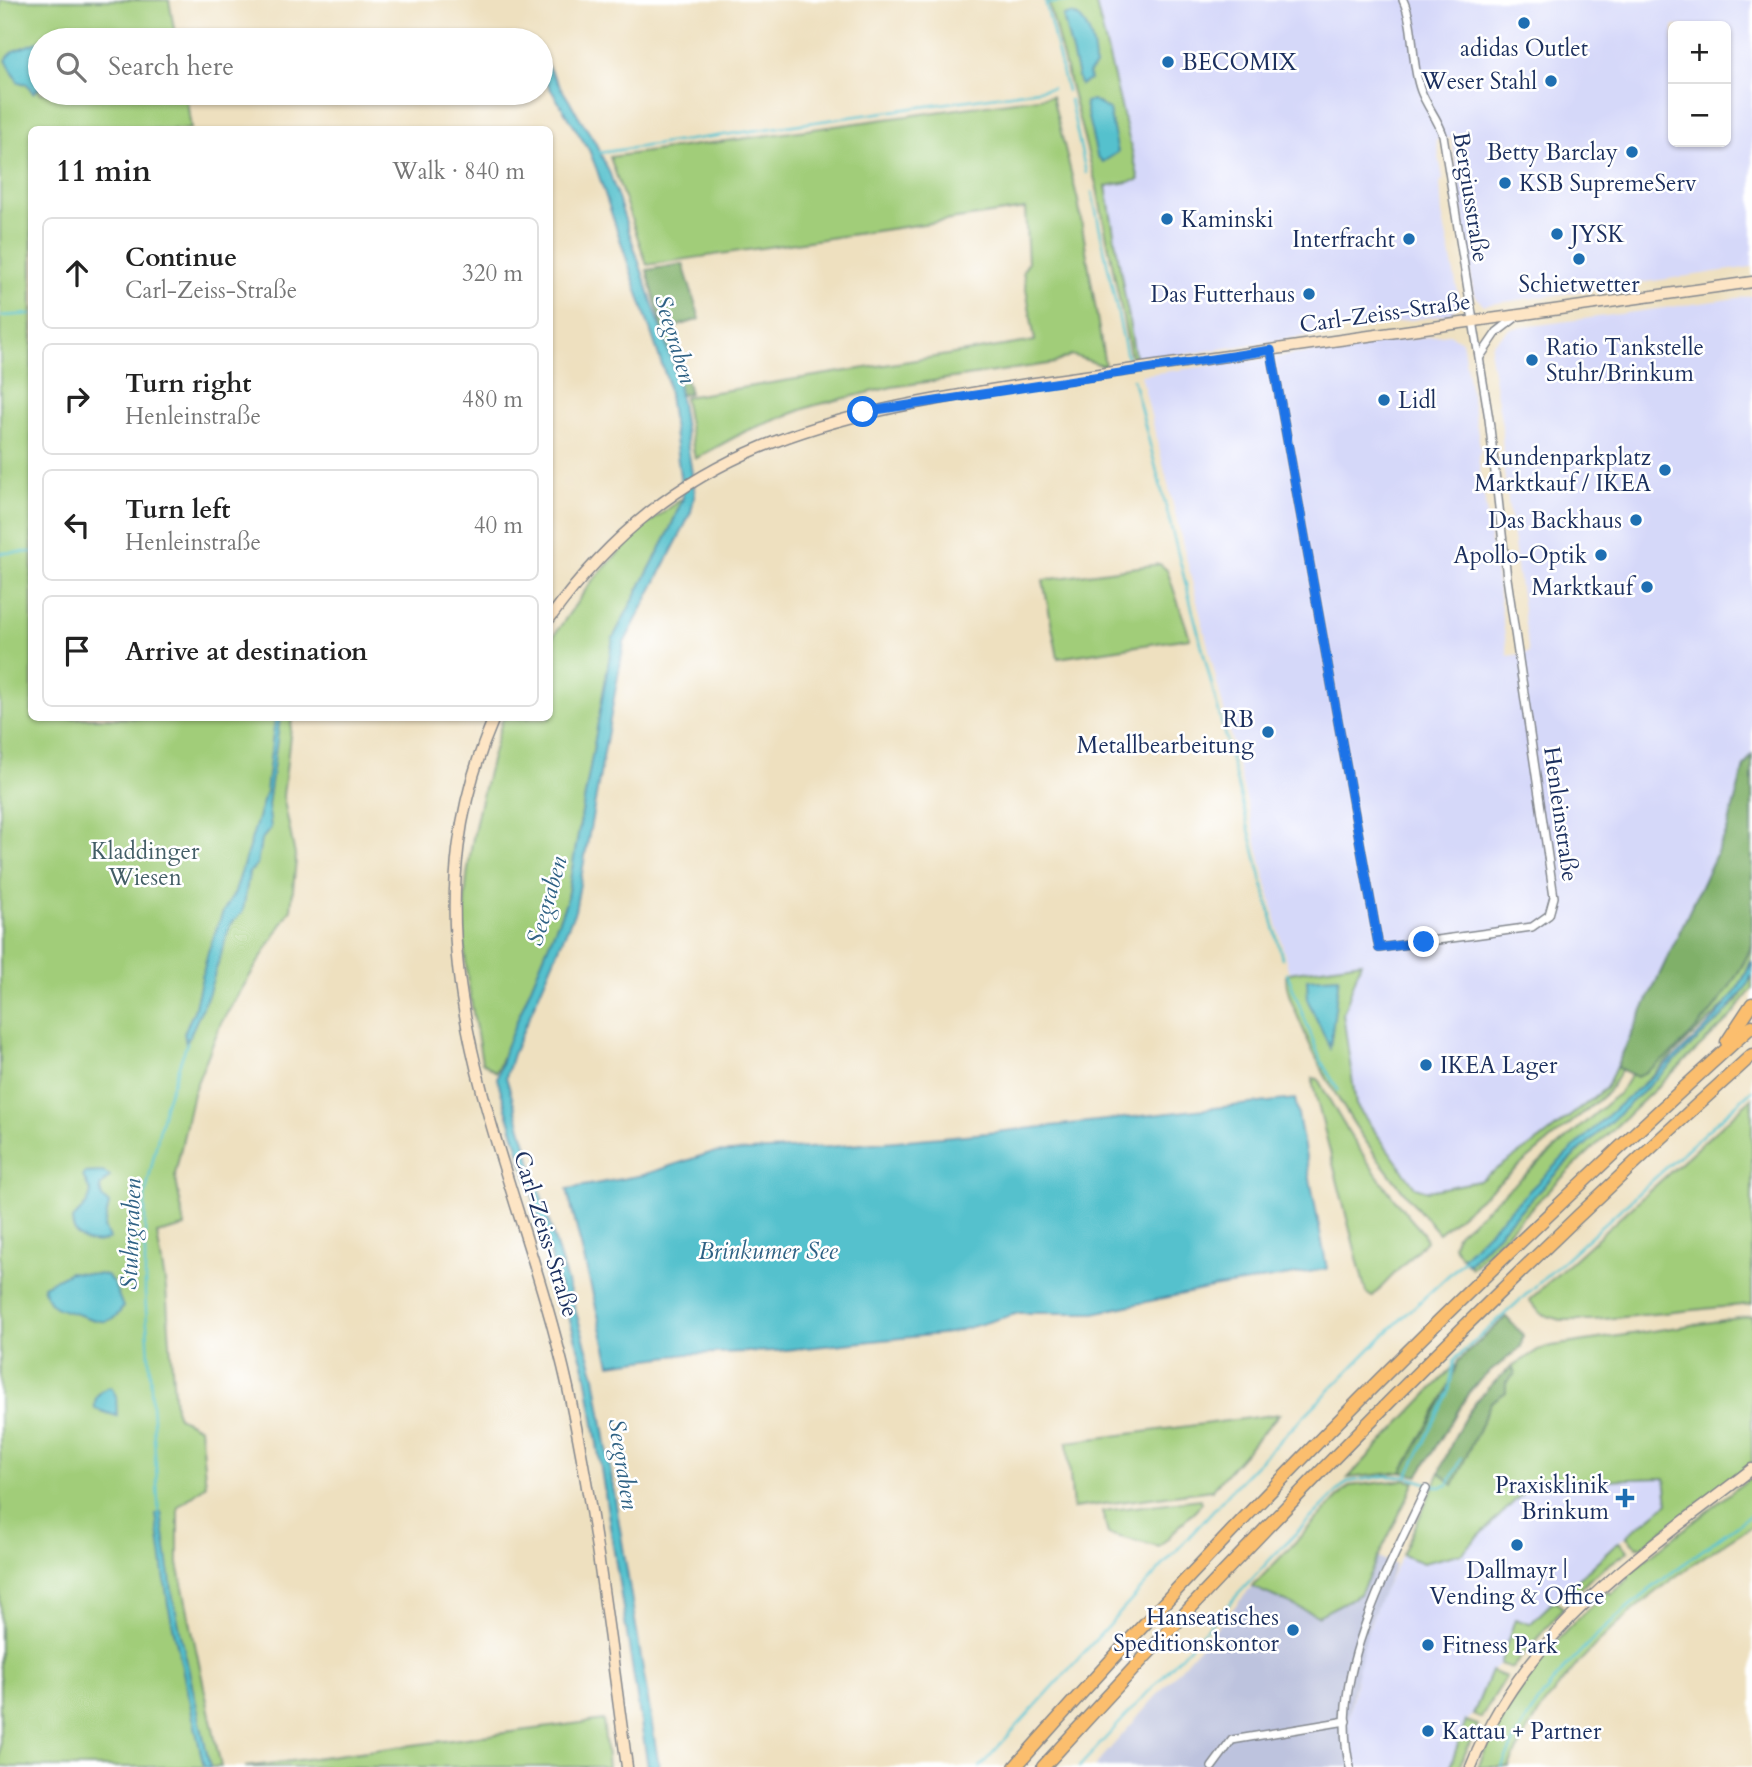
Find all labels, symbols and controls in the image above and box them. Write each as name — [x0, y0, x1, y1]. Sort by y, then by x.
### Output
marker: adidas Outlet — [1516, 15, 1532, 31]
map controls — [1668, 21, 1731, 147]
button: + — [1668, 21, 1731, 84]
search box — [28, 28, 553, 105]
place label: adidas Outlet — [1460, 33, 1588, 64]
place label: BECOMIX — [1182, 47, 1298, 78]
icon: search — [52, 48, 90, 86]
text: Search here — [108, 49, 234, 84]
marker: BECOMIX — [1160, 54, 1176, 70]
place label: Weser Stahl — [1420, 66, 1537, 97]
marker: Weser Stahl — [1543, 73, 1559, 89]
button: − — [1668, 84, 1731, 147]
street label: Bergiusstraße — [1445, 130, 1497, 264]
place label: Betty Barclay — [1487, 137, 1618, 168]
marker: Betty Barclay — [1624, 144, 1640, 160]
text: 11 min — [56, 151, 151, 192]
text: Walk · 840 m — [392, 156, 525, 187]
place label: KSB SupremeServ — [1519, 168, 1697, 199]
marker: KSB SupremeServ — [1497, 175, 1513, 191]
place label: Kaminski — [1181, 204, 1274, 235]
marker: Kaminski — [1159, 211, 1175, 227]
place label: JYSK — [1568, 219, 1625, 250]
place label: Interfracht — [1292, 224, 1395, 255]
marker: JYSK — [1549, 226, 1565, 242]
marker: Interfracht — [1401, 231, 1417, 247]
text: Continue — [125, 240, 237, 275]
marker: Schietwetter — [1571, 251, 1587, 267]
icon: ahead — [58, 254, 96, 292]
text: 320 m — [462, 258, 523, 289]
place label: Schietwetter — [1518, 269, 1640, 300]
text: Carl-Zeiss-Straße — [125, 275, 297, 306]
place label: Das Futterhaus — [1151, 279, 1295, 310]
street label: Carl-Zeiss-Straße — [1298, 286, 1472, 340]
marker: Das Futterhaus — [1301, 286, 1317, 302]
water label: Seegraben — [646, 290, 704, 388]
place label: Ratio Tankstelle Stuhr/Brinkum — [1546, 332, 1704, 389]
marker: Ratio Tankstelle Stuhr/Brinkum — [1524, 352, 1540, 368]
text: Turn right — [125, 366, 252, 401]
icon: right — [58, 380, 96, 418]
text: 480 m — [462, 384, 523, 415]
place label: Lidl — [1398, 385, 1437, 416]
marker: Lidl — [1376, 392, 1392, 408]
route start — [847, 396, 878, 427]
text: Henleinstraße — [125, 401, 261, 432]
place label: Kundenparkplatz Marktkauf / IKEA — [1474, 442, 1652, 499]
marker: Kundenparkplatz Marktkauf / IKEA — [1657, 462, 1673, 478]
text: Turn left — [125, 492, 230, 527]
place label: Das Backhaus — [1488, 505, 1622, 536]
icon: left — [58, 506, 96, 544]
text: 40 m — [474, 510, 523, 541]
marker: Das Backhaus — [1628, 512, 1644, 528]
text: Henleinstraße — [125, 527, 261, 558]
place label: Apollo-Optik — [1453, 540, 1588, 571]
marker: Apollo-Optik — [1593, 547, 1609, 563]
place label: Marktkauf — [1532, 572, 1637, 603]
marker: Marktkauf — [1639, 579, 1655, 595]
icon: arrive — [58, 632, 96, 670]
text: Arrive at destination — [125, 634, 368, 669]
place label: RB Metallbearbeitung — [1077, 704, 1254, 761]
marker: RB Metallbearbeitung — [1260, 724, 1276, 740]
street label: Henleinstraße — [1536, 744, 1586, 884]
park label: Kladdinger Wiesen — [91, 836, 200, 893]
water label: Seegraben — [519, 852, 576, 950]
route end — [1408, 926, 1439, 957]
place label: IKEA Lager — [1440, 1050, 1558, 1081]
marker: IKEA Lager — [1418, 1057, 1434, 1073]
street label: Carl-Zeiss-Straße — [506, 1147, 586, 1321]
water label: Stuhrgraben — [113, 1177, 149, 1290]
water label: Brinkumer See — [698, 1235, 838, 1268]
water label: Seegraben — [600, 1416, 647, 1512]
place label: Praxisklinik Brinkum — [1495, 1470, 1610, 1527]
marker: Praxisklinik Brinkum — [1615, 1488, 1635, 1508]
marker: Dallmayr | Vending & Office — [1509, 1537, 1525, 1553]
place label: Dallmayr | Vending & Office — [1429, 1555, 1605, 1612]
place label: Hanseatisches Speditionskontor — [1113, 1602, 1280, 1659]
marker: Hanseatisches Speditionskontor — [1285, 1622, 1301, 1638]
place label: Fitness Park — [1442, 1630, 1559, 1661]
marker: Fitness Park — [1420, 1637, 1436, 1653]
place label: Kattau + Partner — [1442, 1716, 1602, 1747]
marker: Kattau + Partner — [1420, 1723, 1436, 1739]

